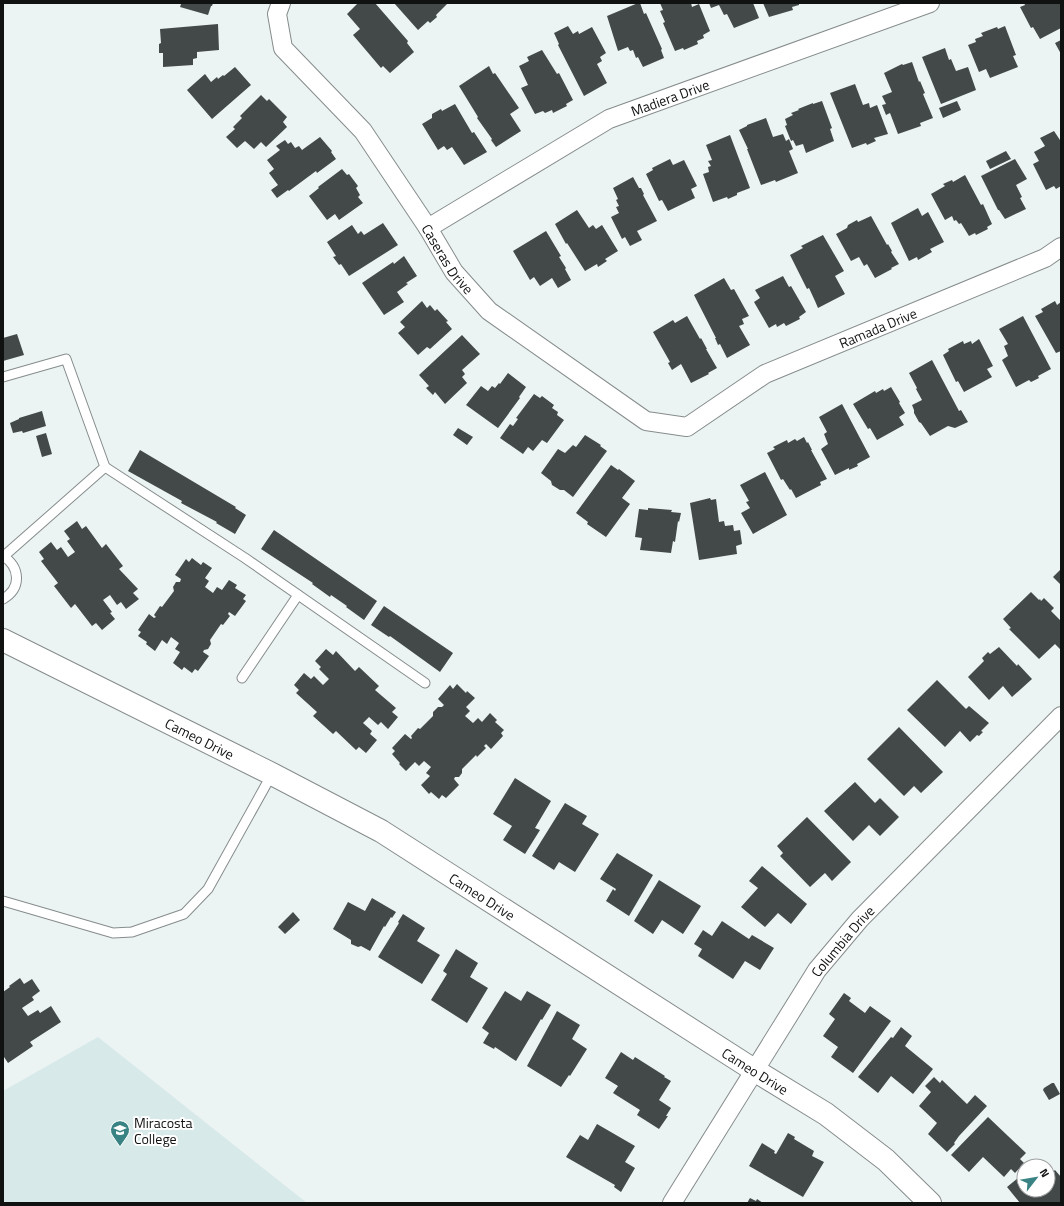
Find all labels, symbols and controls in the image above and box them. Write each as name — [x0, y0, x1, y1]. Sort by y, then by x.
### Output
street label: Madiera Drive — [628, 73, 712, 121]
street label: Caseras Drive — [417, 220, 479, 298]
street label: Ramada Drive — [835, 302, 920, 353]
street label: Cameo Drive — [162, 712, 238, 764]
street label: Cameo Drive — [445, 867, 520, 925]
street label: Columbia Drive — [805, 900, 879, 980]
street label: Cameo Drive — [718, 1042, 793, 1099]
place label: Miracosta College — [134, 1112, 193, 1149]
school or university icon: Miracosta College — [109, 1119, 131, 1147]
north arrow — [1016, 1158, 1056, 1198]
text: N — [1036, 1165, 1053, 1180]

